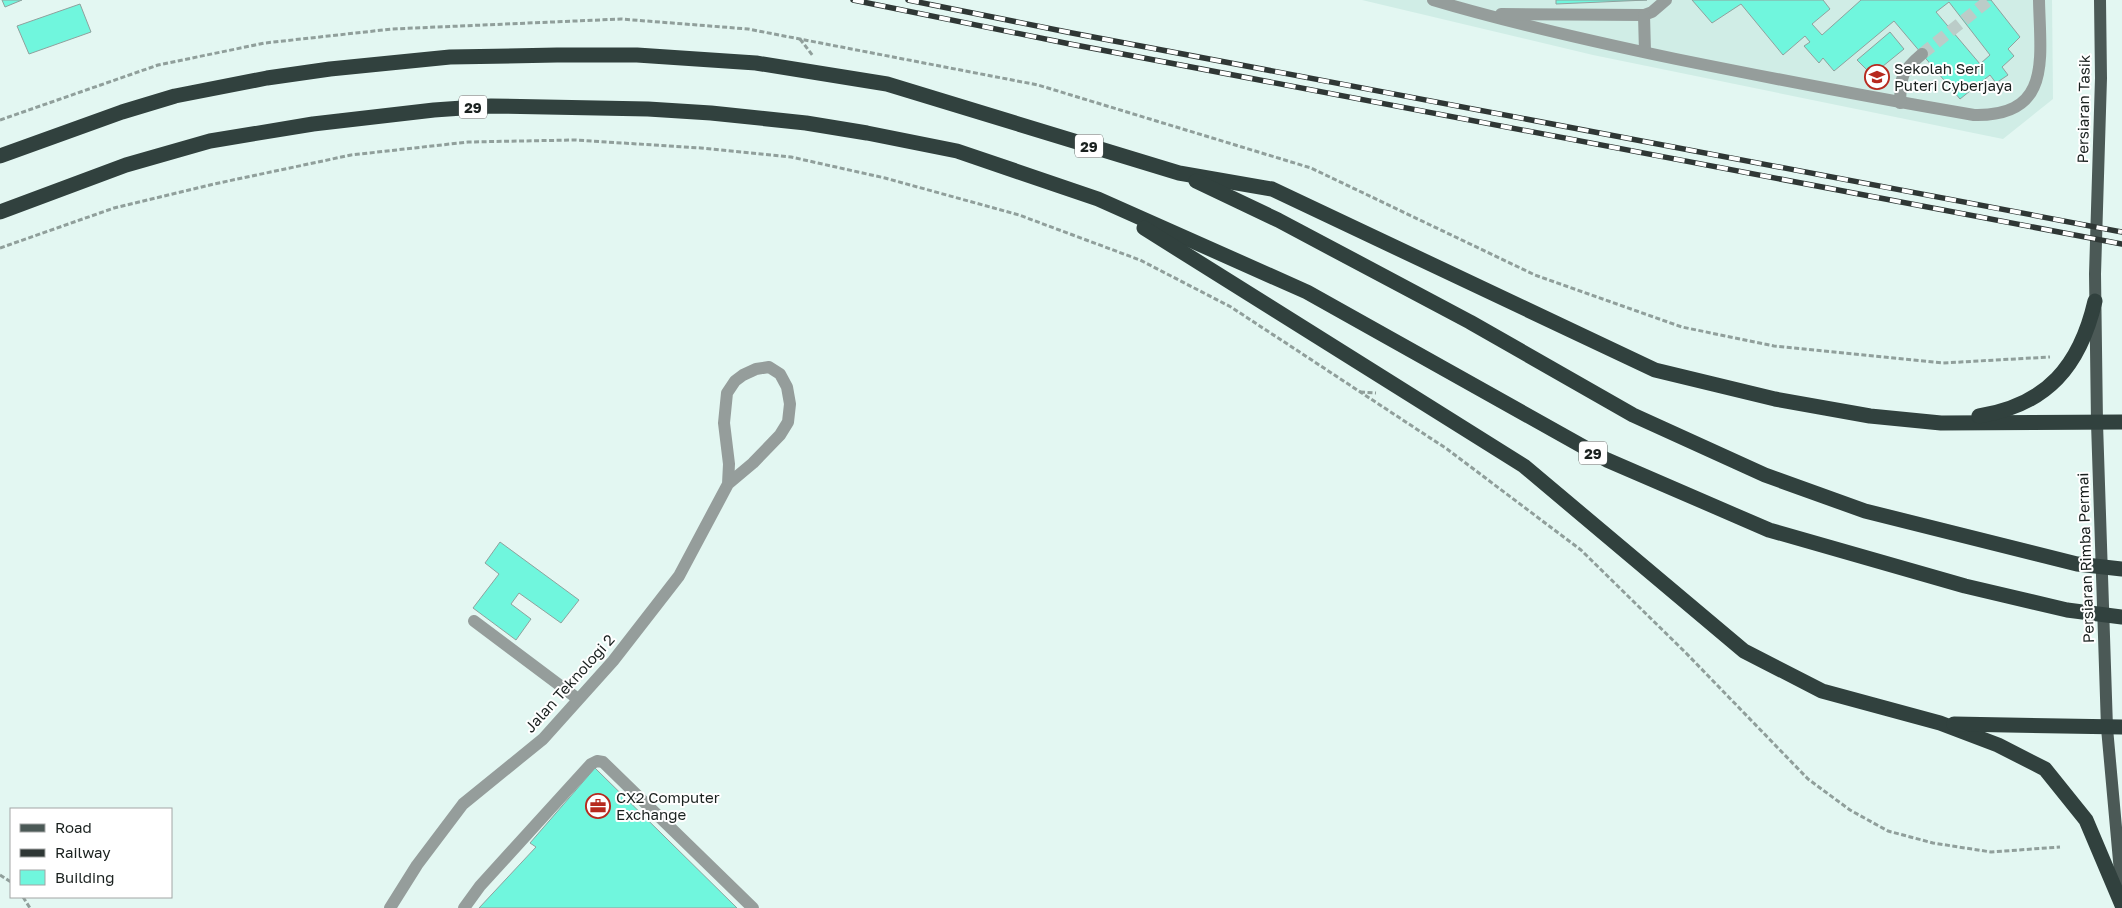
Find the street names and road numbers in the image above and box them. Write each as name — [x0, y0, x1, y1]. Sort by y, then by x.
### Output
street label: Persiaran Tasik — [2073, 54, 2093, 164]
road number: 29 — [459, 95, 487, 118]
road number: 29 — [1075, 134, 1103, 158]
road number: 29 — [1579, 442, 1607, 464]
street label: Persiaran Rimba Permai — [2073, 472, 2097, 644]
street label: Jalan Teknologi 2 — [520, 630, 618, 736]

